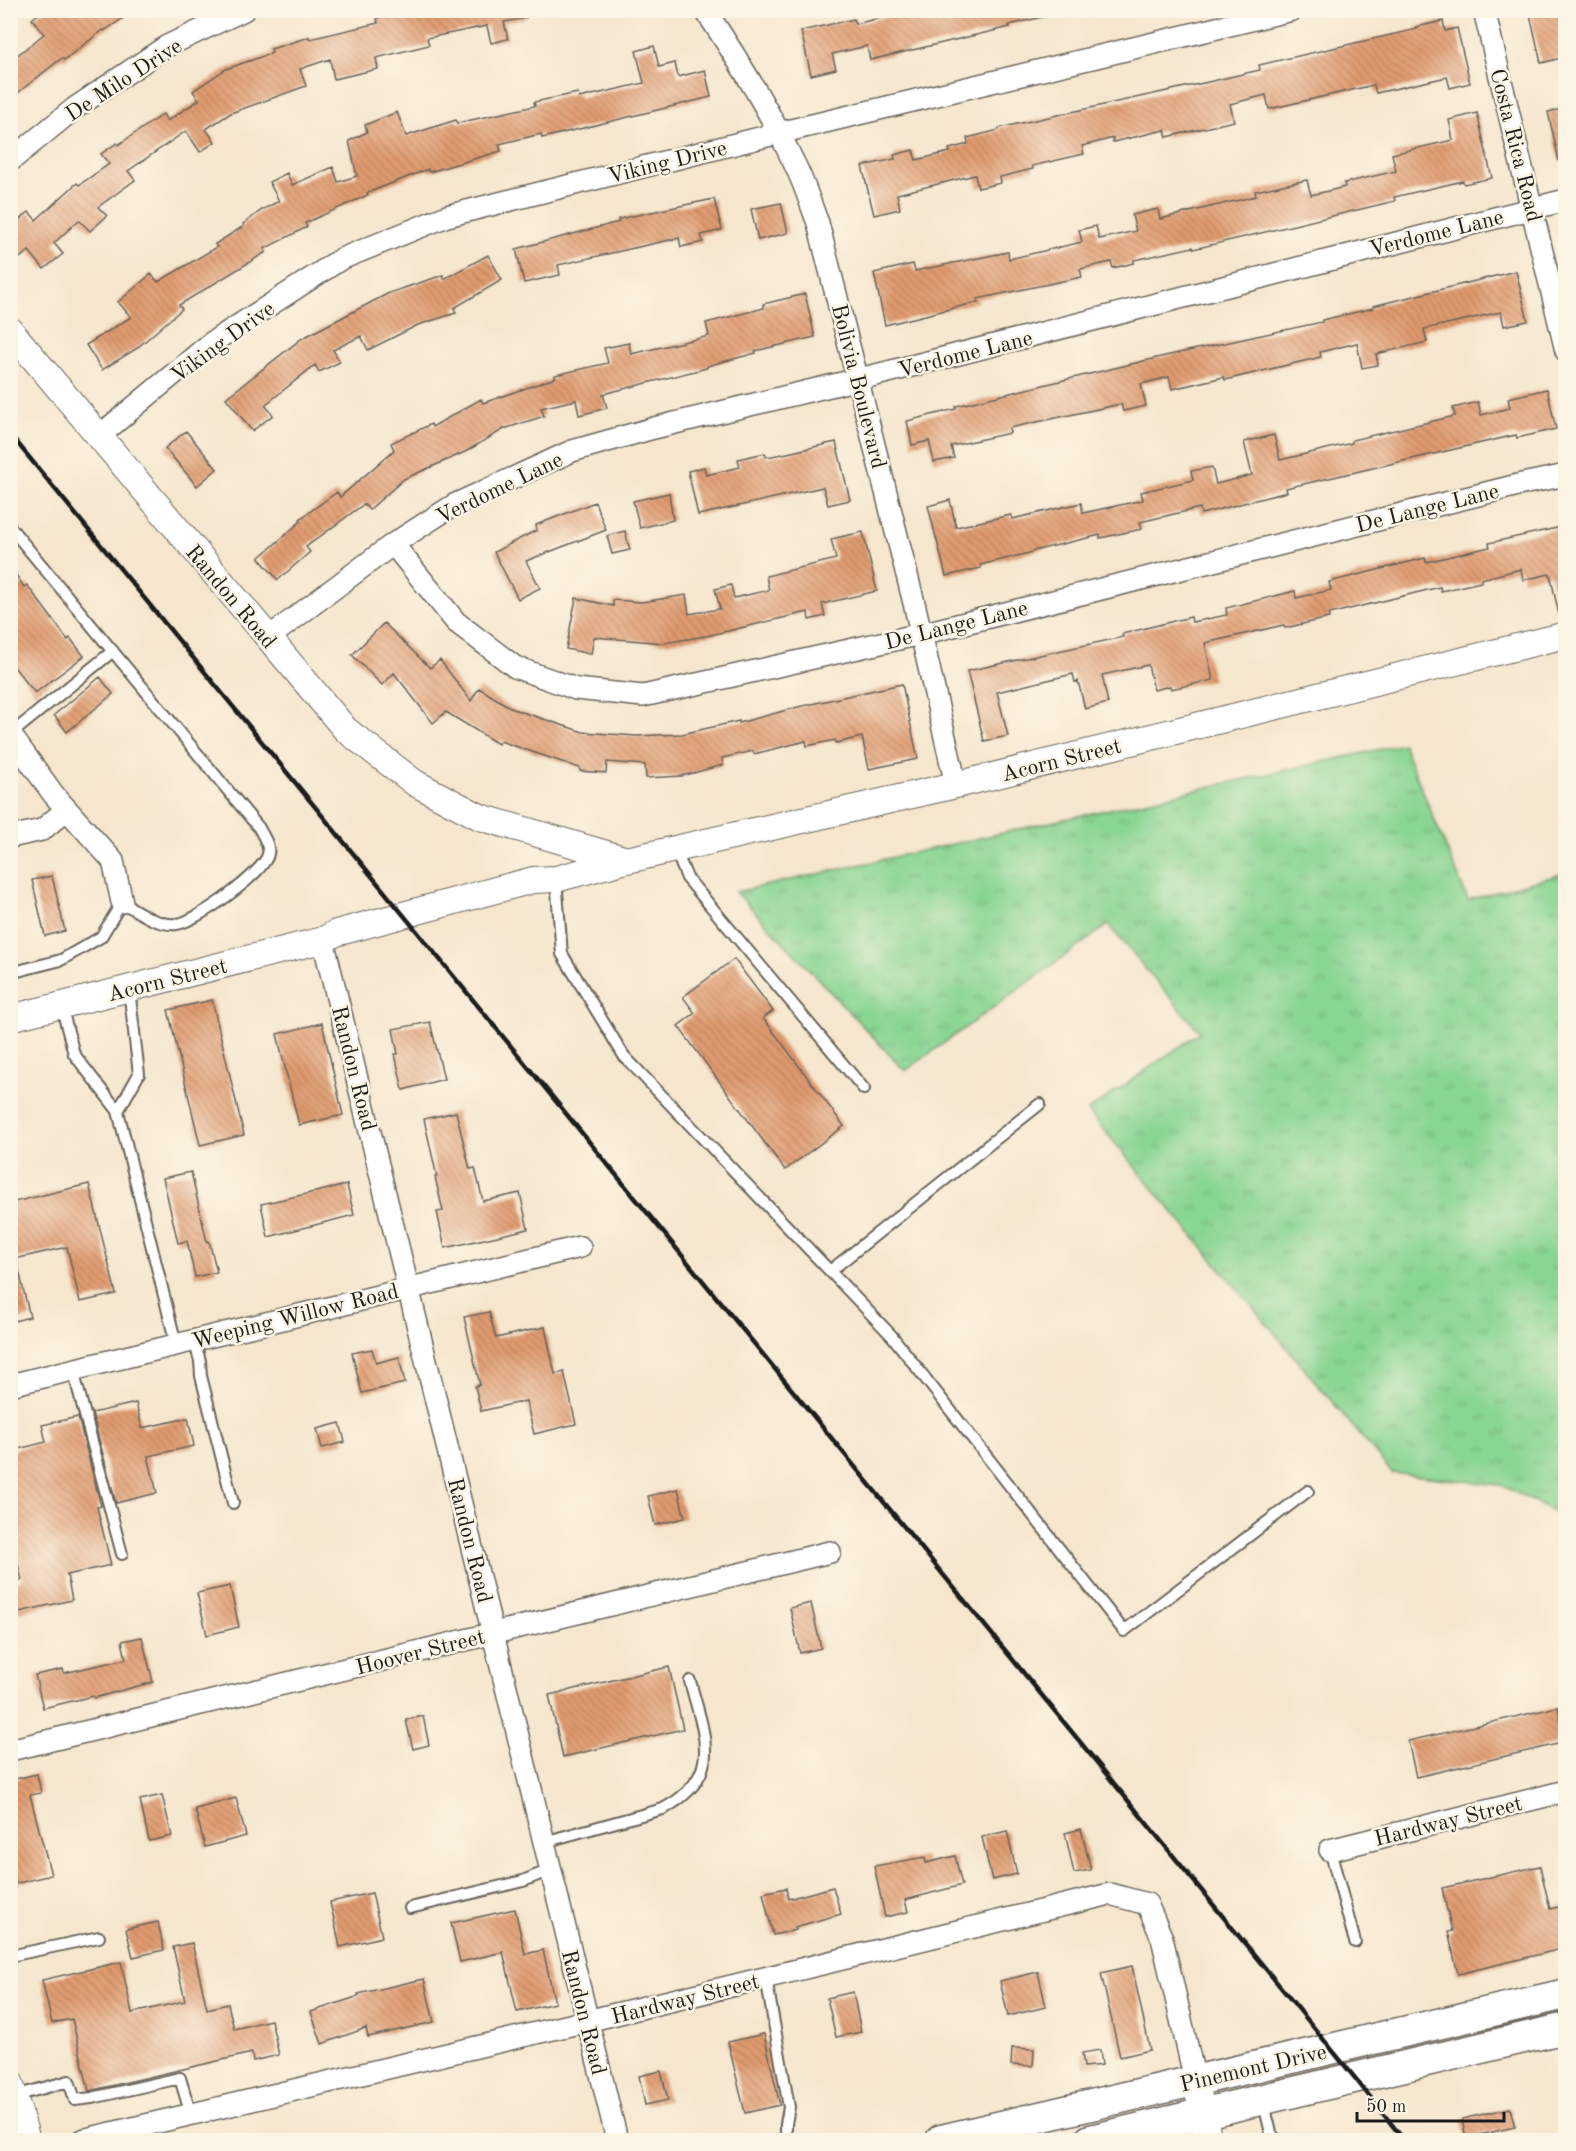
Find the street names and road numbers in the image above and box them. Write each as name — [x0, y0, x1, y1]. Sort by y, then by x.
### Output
street label: De Milo Drive — [62, 35, 186, 126]
street label: Costa Rica Road — [1485, 67, 1545, 224]
street label: Viking Drive — [606, 137, 729, 188]
street label: Verdome Lane — [1367, 207, 1506, 261]
street label: Viking Drive — [167, 298, 279, 387]
street label: Bolivia Boulevard — [827, 302, 889, 471]
street label: Verdome Lane — [896, 328, 1035, 382]
street label: Verdome Lane — [433, 449, 567, 529]
street label: De Lange Lane — [1354, 481, 1501, 537]
street label: Randon Road — [181, 541, 280, 653]
street label: De Lange Lane — [883, 598, 1030, 654]
street label: Acorn Street — [999, 735, 1124, 786]
street label: Acorn Street — [105, 955, 230, 1006]
street label: Randon Road — [327, 1004, 379, 1133]
street label: Weeping Willow Road — [190, 1281, 401, 1353]
street label: Randon Road — [443, 1476, 495, 1605]
street label: Hoover Street — [354, 1626, 487, 1680]
street label: Hardway Street — [1372, 1793, 1525, 1851]
street label: Randon Road — [557, 1948, 609, 2077]
street label: Hardway Street — [609, 1971, 762, 2029]
street label: Pinemont Drive — [1178, 2041, 1329, 2097]

